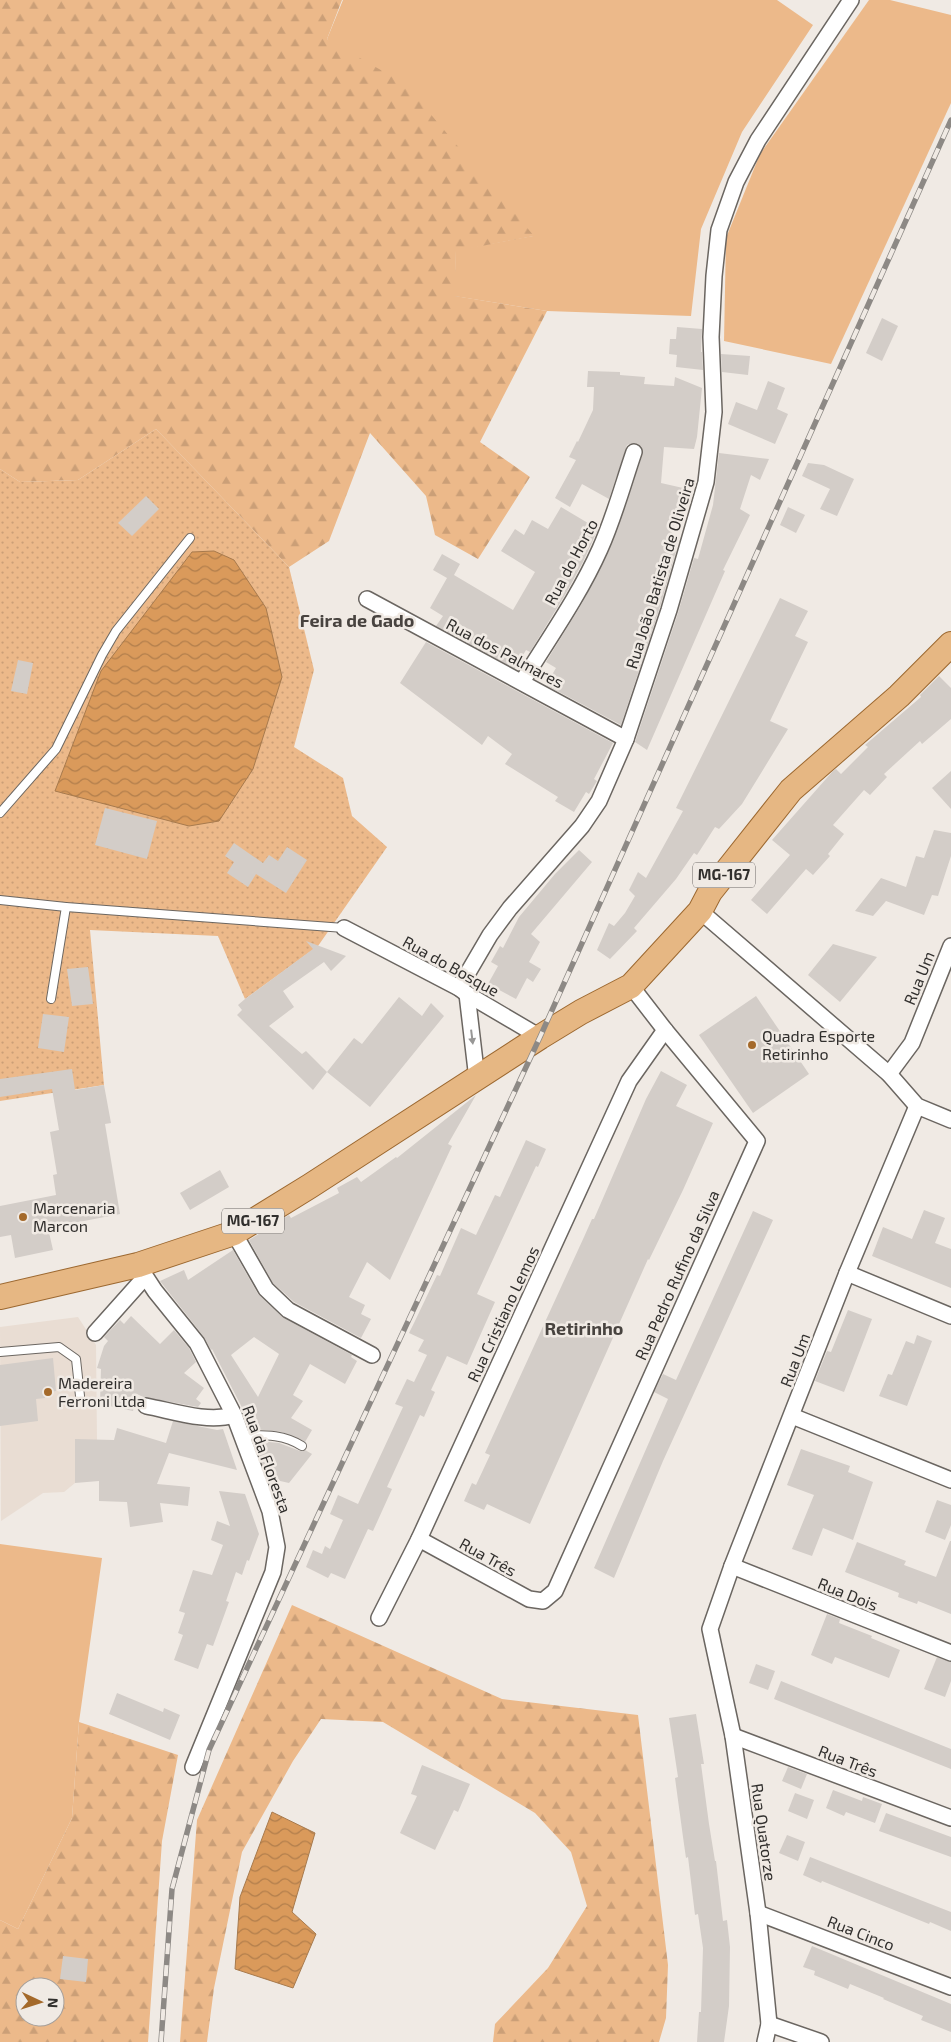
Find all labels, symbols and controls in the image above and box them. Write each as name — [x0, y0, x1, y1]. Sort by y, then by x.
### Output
street label: Rua João Batista de Oliveira — [621, 475, 698, 671]
street label: Rua do Horto — [540, 516, 601, 608]
district label: Feira de Gado — [300, 609, 414, 631]
street label: Rua dos Palmares — [443, 614, 567, 691]
road number: MG-167 — [693, 862, 755, 888]
street label: Rua do Bosque — [400, 931, 503, 1000]
street label: Rua Um — [899, 948, 938, 1007]
place label: Quadra Esporte Retirinho — [762, 1026, 875, 1063]
one-way arrow — [468, 1029, 476, 1045]
marker: Quadra Esporte Retirinho — [746, 1039, 758, 1051]
street label: Rua Pedro Rufino da Silva — [630, 1187, 723, 1363]
place label: Marcenaria Marcon — [33, 1198, 116, 1235]
road number: MG-167 — [222, 1208, 284, 1234]
marker: Marcenaria Marcon — [17, 1211, 29, 1223]
street label: Rua Cristiano Lemos — [463, 1243, 542, 1385]
district label: Retirinho — [545, 1317, 623, 1339]
street label: Rua Um — [776, 1330, 813, 1389]
place label: Madereira Ferroni Ltda — [58, 1373, 145, 1410]
marker: Madereira Ferroni Ltda — [42, 1386, 54, 1398]
street label: Rua da Floresta — [239, 1402, 296, 1515]
street label: Rua Três — [457, 1533, 520, 1580]
street label: Rua Dois — [815, 1573, 881, 1614]
street label: Rua Três — [816, 1741, 880, 1780]
street label: Rua Quatorze — [747, 1782, 781, 1882]
street label: Rua Cinco — [825, 1911, 898, 1954]
north arrow — [15, 1977, 65, 2027]
text: N — [45, 1997, 62, 2009]

